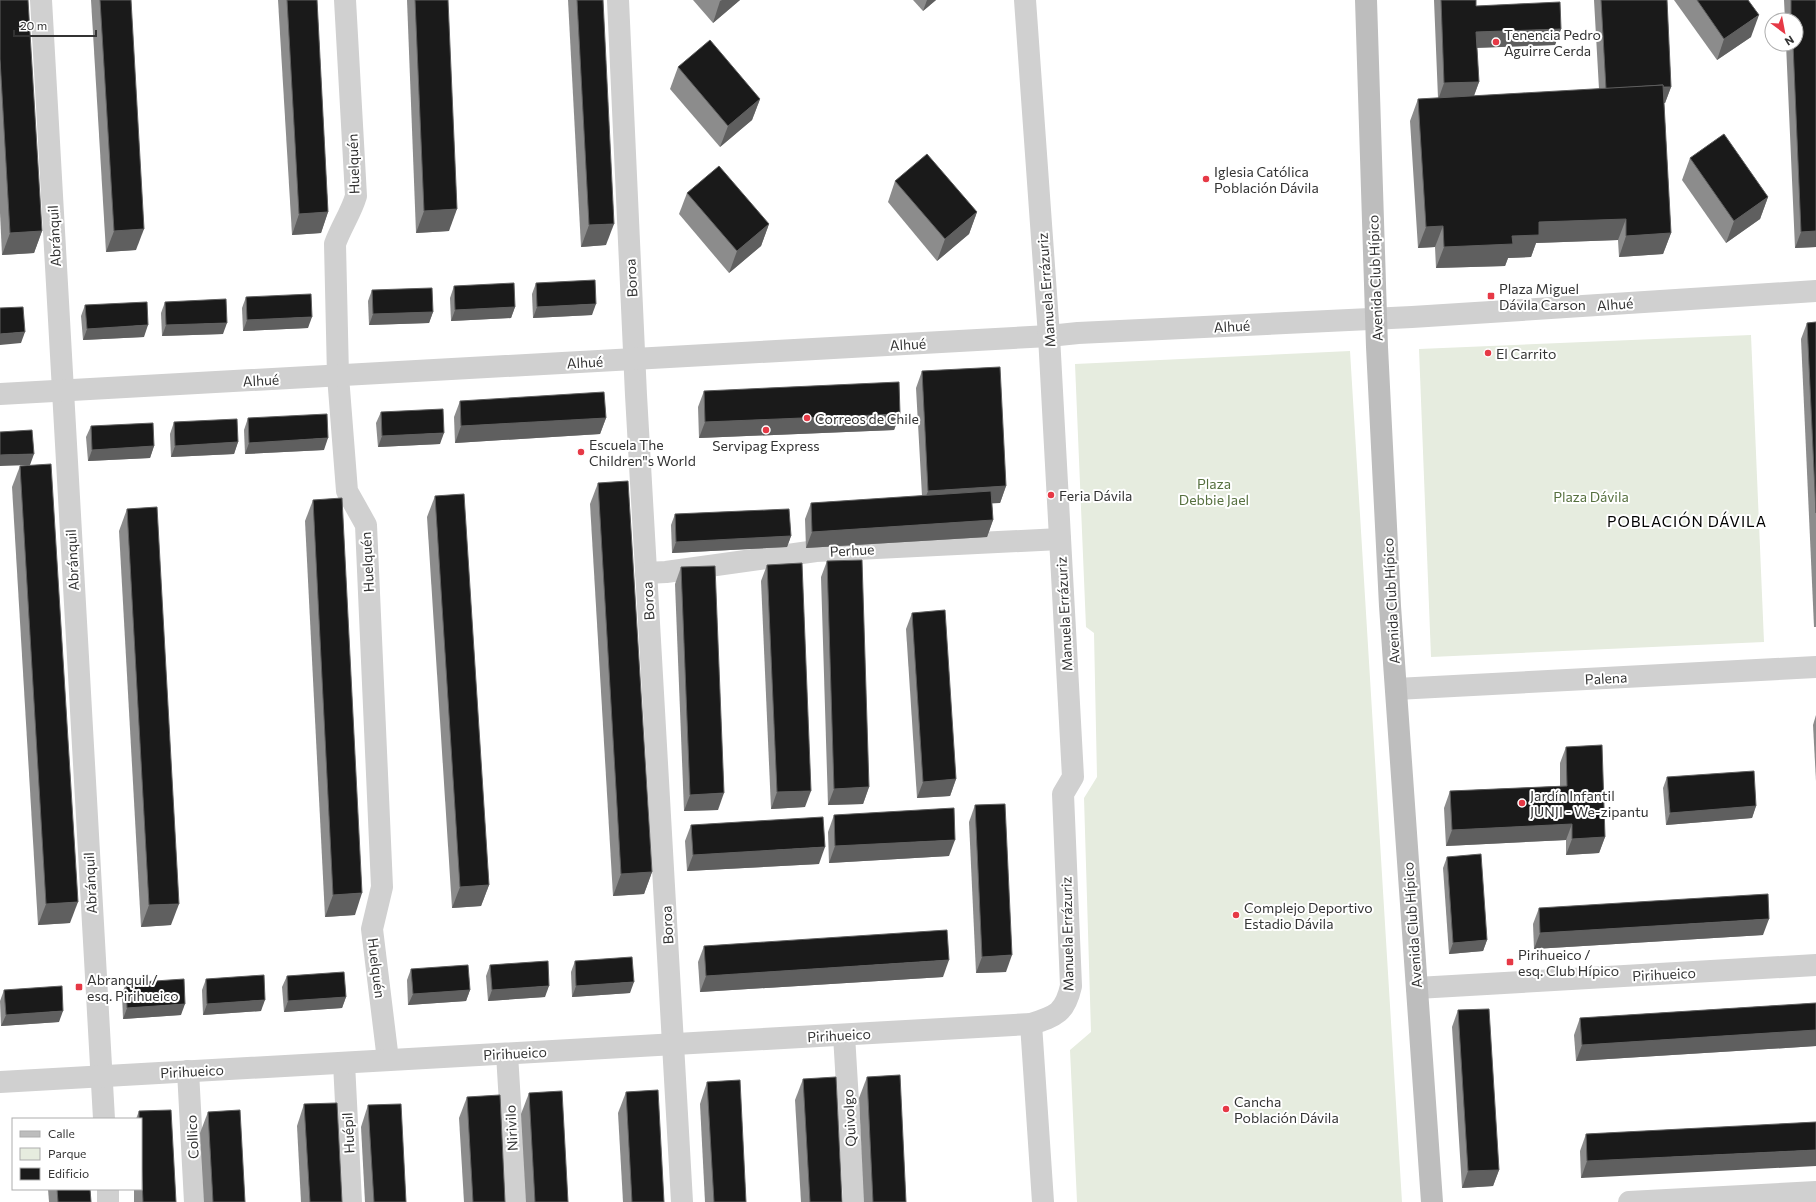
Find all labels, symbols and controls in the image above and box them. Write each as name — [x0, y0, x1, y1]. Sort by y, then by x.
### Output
scale bar — [14, 12, 96, 38]
north arrow — [1764, 12, 1804, 52]
text: 20 m — [20, 18, 47, 32]
place label: Tenencia Pedro Aguirre Cerda — [1504, 26, 1601, 59]
text: N — [1783, 33, 1797, 49]
marker: Tenencia Pedro Aguirre Cerda — [1491, 37, 1501, 47]
street label: Huelquén — [343, 133, 363, 195]
place label: Iglesia Católica Población Dávila — [1214, 163, 1319, 196]
marker: Iglesia Católica Población Dávila — [1201, 174, 1211, 184]
street label: Abránquil — [44, 205, 64, 267]
street label: Avenida Club Hípico — [1364, 215, 1386, 341]
street label: Manuela Errázuriz — [1034, 232, 1058, 348]
street label: Boroa — [622, 258, 640, 298]
place label: Plaza Miguel Dávila Carson — [1499, 280, 1586, 313]
marker: Plaza Miguel Dávila Carson — [1486, 291, 1496, 301]
street label: Alhué — [1596, 294, 1634, 314]
street label: Alhué — [1213, 317, 1251, 335]
street label: Alhué — [889, 335, 927, 353]
place label: El Carrito — [1496, 345, 1556, 362]
marker: El Carrito — [1483, 348, 1493, 358]
street label: Alhué — [566, 353, 604, 371]
street label: Alhué — [242, 371, 280, 389]
place label: Correos de Chile — [815, 410, 919, 427]
marker: Correos de Chile — [802, 413, 812, 423]
marker: Servipag Express — [761, 425, 771, 435]
place label: Escuela The Children"s World — [589, 436, 696, 469]
place label: Servipag Express — [712, 437, 820, 454]
marker: Escuela The Children"s World — [576, 447, 586, 457]
park label: Plaza Debbie Jael — [1179, 475, 1249, 508]
place label: Feria Dávila — [1059, 487, 1132, 504]
park label: Plaza Dávila — [1553, 488, 1629, 505]
marker: Feria Dávila — [1046, 490, 1056, 500]
district label: POBLACIÓN DÁVILA — [1607, 511, 1767, 530]
street label: Abránquil — [62, 529, 82, 591]
street label: Huelquén — [357, 531, 377, 593]
street label: Avenida Club Hípico — [1379, 537, 1403, 665]
street label: Perhue — [829, 540, 875, 560]
street label: Manuela Errázuriz — [1053, 556, 1075, 672]
street label: Boroa — [639, 581, 657, 621]
street label: Palena — [1584, 668, 1628, 688]
place label: Jardín Infantil JUNJI - We-zipantu — [1530, 787, 1648, 820]
marker: Jardín Infantil JUNJI - We-zipantu — [1517, 798, 1527, 808]
street label: Abránquil — [80, 852, 100, 914]
street label: Avenida Club Hípico — [1399, 861, 1425, 989]
street label: Manuela Errázuriz — [1057, 876, 1077, 992]
place label: Complejo Deportivo Estadio Dávila — [1244, 899, 1373, 932]
street label: Boroa — [658, 905, 676, 945]
marker: Complejo Deportivo Estadio Dávila — [1231, 910, 1241, 920]
street label: Huelquén — [365, 937, 389, 999]
place label: Pirihueico / esq. Club Hípico — [1518, 946, 1619, 979]
marker: Pirihueico / esq. Club Hípico — [1505, 957, 1515, 967]
street label: Pirihueico — [1632, 964, 1696, 984]
place label: Abranquil / esq. Pirihueico — [87, 971, 179, 1004]
marker: Abranquil / esq. Pirihueico — [74, 982, 84, 992]
street label: Pirihueico — [807, 1025, 871, 1045]
street label: Pirihueico — [483, 1043, 547, 1063]
street label: Pirihueico — [160, 1061, 224, 1081]
street label: Quivolgo — [839, 1089, 859, 1147]
place label: Cancha Población Dávila — [1234, 1093, 1339, 1126]
marker: Cancha Población Dávila — [1221, 1104, 1231, 1114]
street label: Nirivilo — [501, 1105, 521, 1151]
street label: Huépil — [338, 1112, 358, 1154]
street label: Collico — [182, 1115, 202, 1159]
legend — [12, 1118, 142, 1190]
text: Calle — [48, 1126, 75, 1140]
text: Parque — [48, 1146, 86, 1160]
text: Edificio — [48, 1166, 89, 1180]

